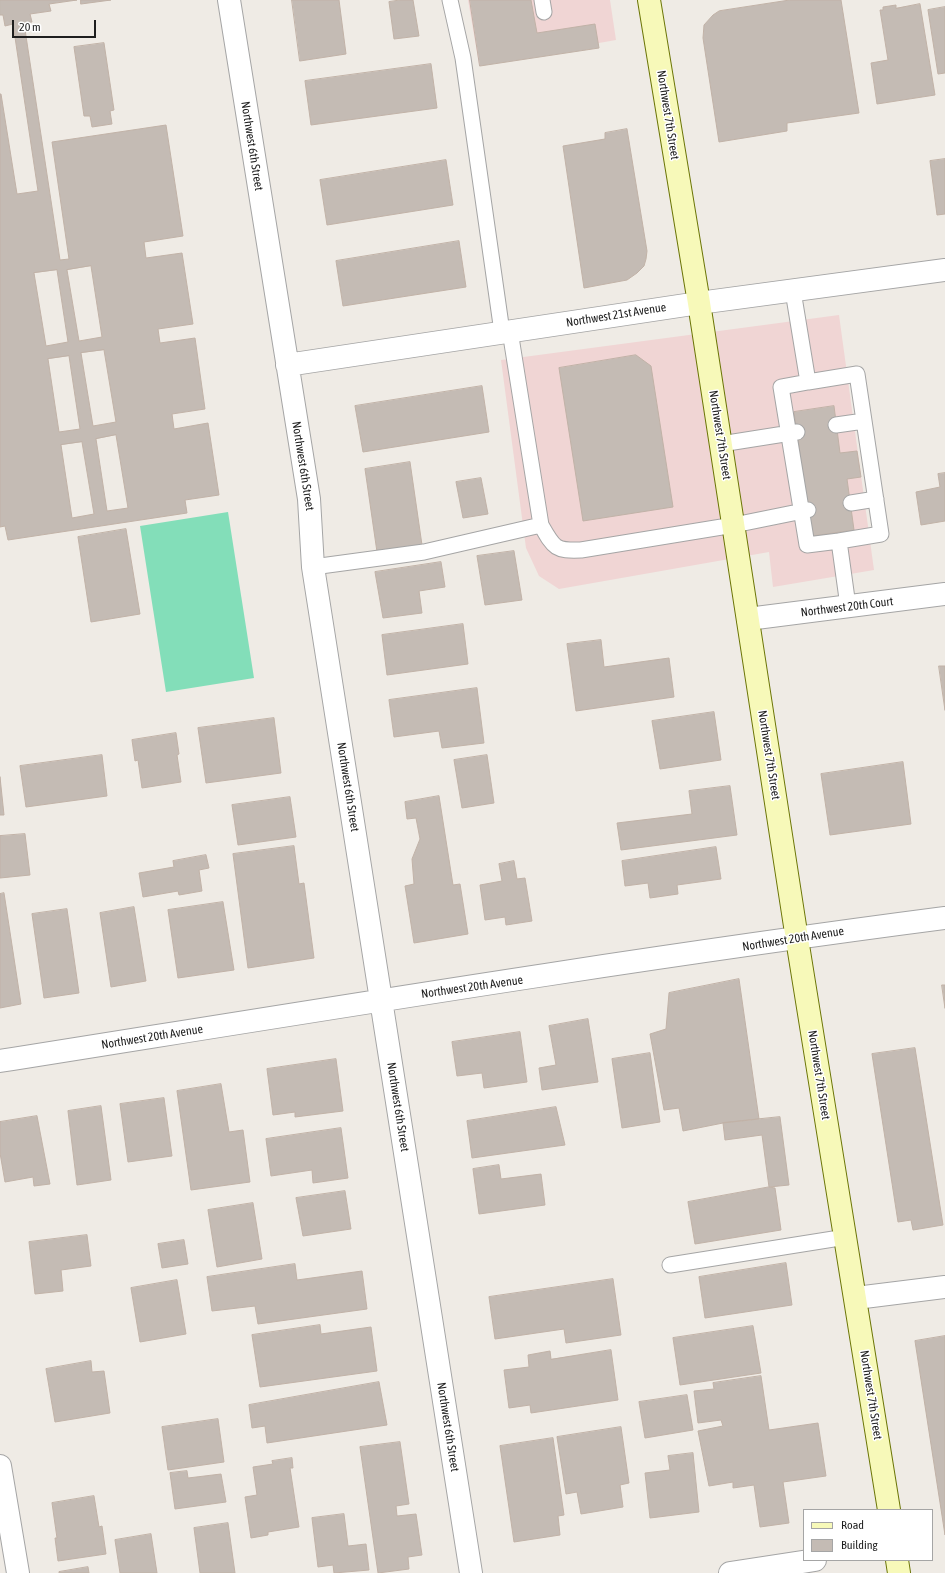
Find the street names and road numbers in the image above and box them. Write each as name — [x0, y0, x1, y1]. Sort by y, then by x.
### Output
street label: Northwest 7th Street — [654, 69, 682, 161]
street label: Northwest 6th Street — [238, 100, 266, 192]
street label: Northwest 21st Avenue — [565, 300, 667, 330]
street label: Northwest 7th Street — [706, 389, 734, 481]
street label: Northwest 6th Street — [289, 420, 317, 512]
street label: Northwest 20th Court — [800, 594, 894, 620]
street label: Northwest 7th Street — [755, 709, 783, 801]
street label: Northwest 6th Street — [334, 741, 362, 833]
street label: Northwest 20th Avenue — [741, 924, 845, 954]
street label: Northwest 20th Avenue — [420, 973, 524, 1001]
street label: Northwest 20th Avenue — [100, 1022, 204, 1052]
street label: Northwest 7th Street — [805, 1029, 833, 1121]
street label: Northwest 6th Street — [384, 1061, 412, 1153]
street label: Northwest 7th Street — [857, 1349, 885, 1441]
street label: Northwest 6th Street — [434, 1381, 462, 1473]

